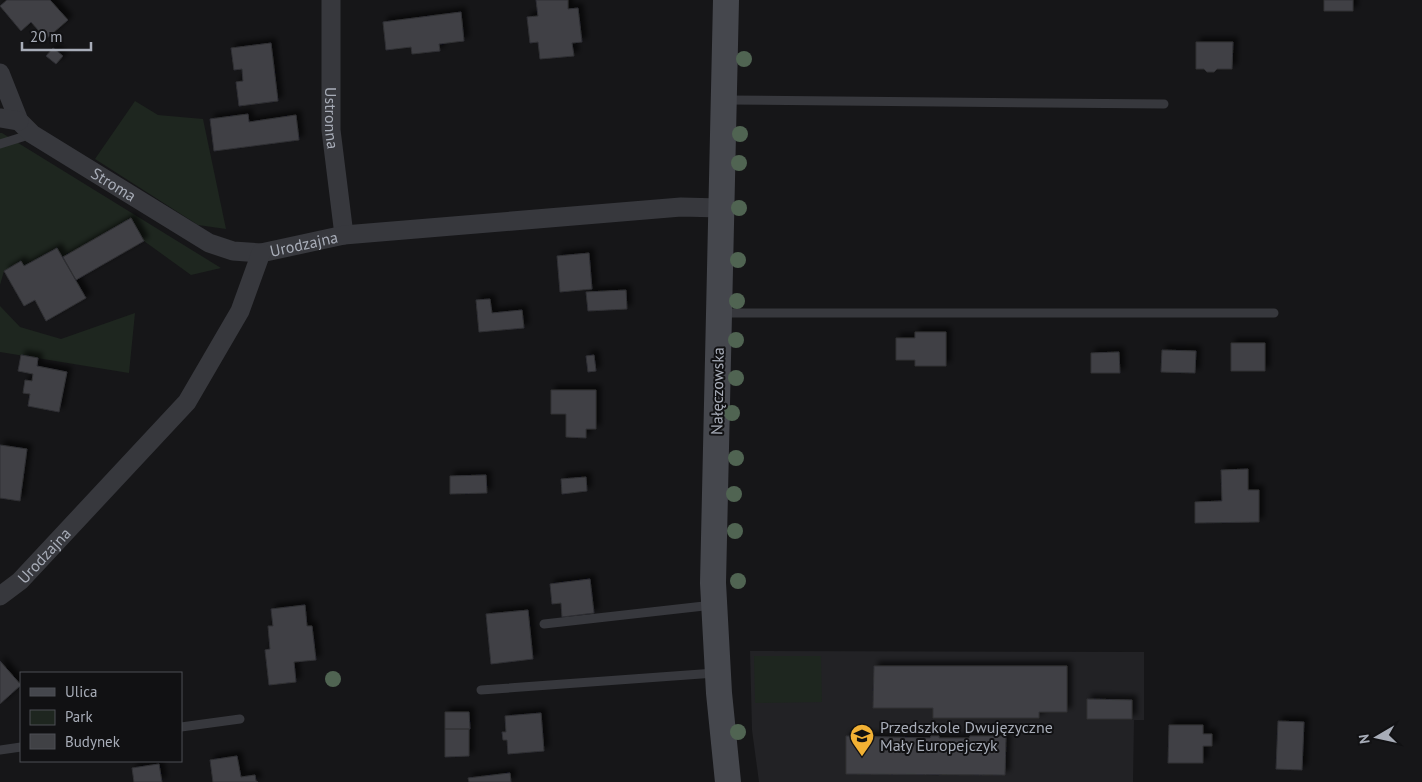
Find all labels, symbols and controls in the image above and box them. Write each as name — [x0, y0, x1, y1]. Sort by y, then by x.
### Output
scale bar — [22, 20, 91, 52]
text: 20 m — [30, 27, 63, 46]
street label: Ustronna — [321, 87, 343, 150]
street label: Stroma — [88, 163, 140, 206]
street label: Urodzajna — [268, 227, 340, 261]
street label: Nałęczowska — [706, 347, 728, 435]
street label: Urodzajna — [13, 523, 75, 588]
legend — [20, 672, 182, 762]
text: Ulica — [65, 682, 97, 701]
text: Park — [65, 707, 93, 726]
north arrow — [1352, 712, 1402, 762]
place label: Przedszkole Dwujęzyczne Mały Europejczyk — [880, 717, 1053, 755]
school or university icon: Przedszkole Dwujęzyczne Mały Europejczyk — [849, 723, 875, 757]
text: Budynek — [65, 732, 121, 751]
text: N — [1355, 733, 1374, 745]

